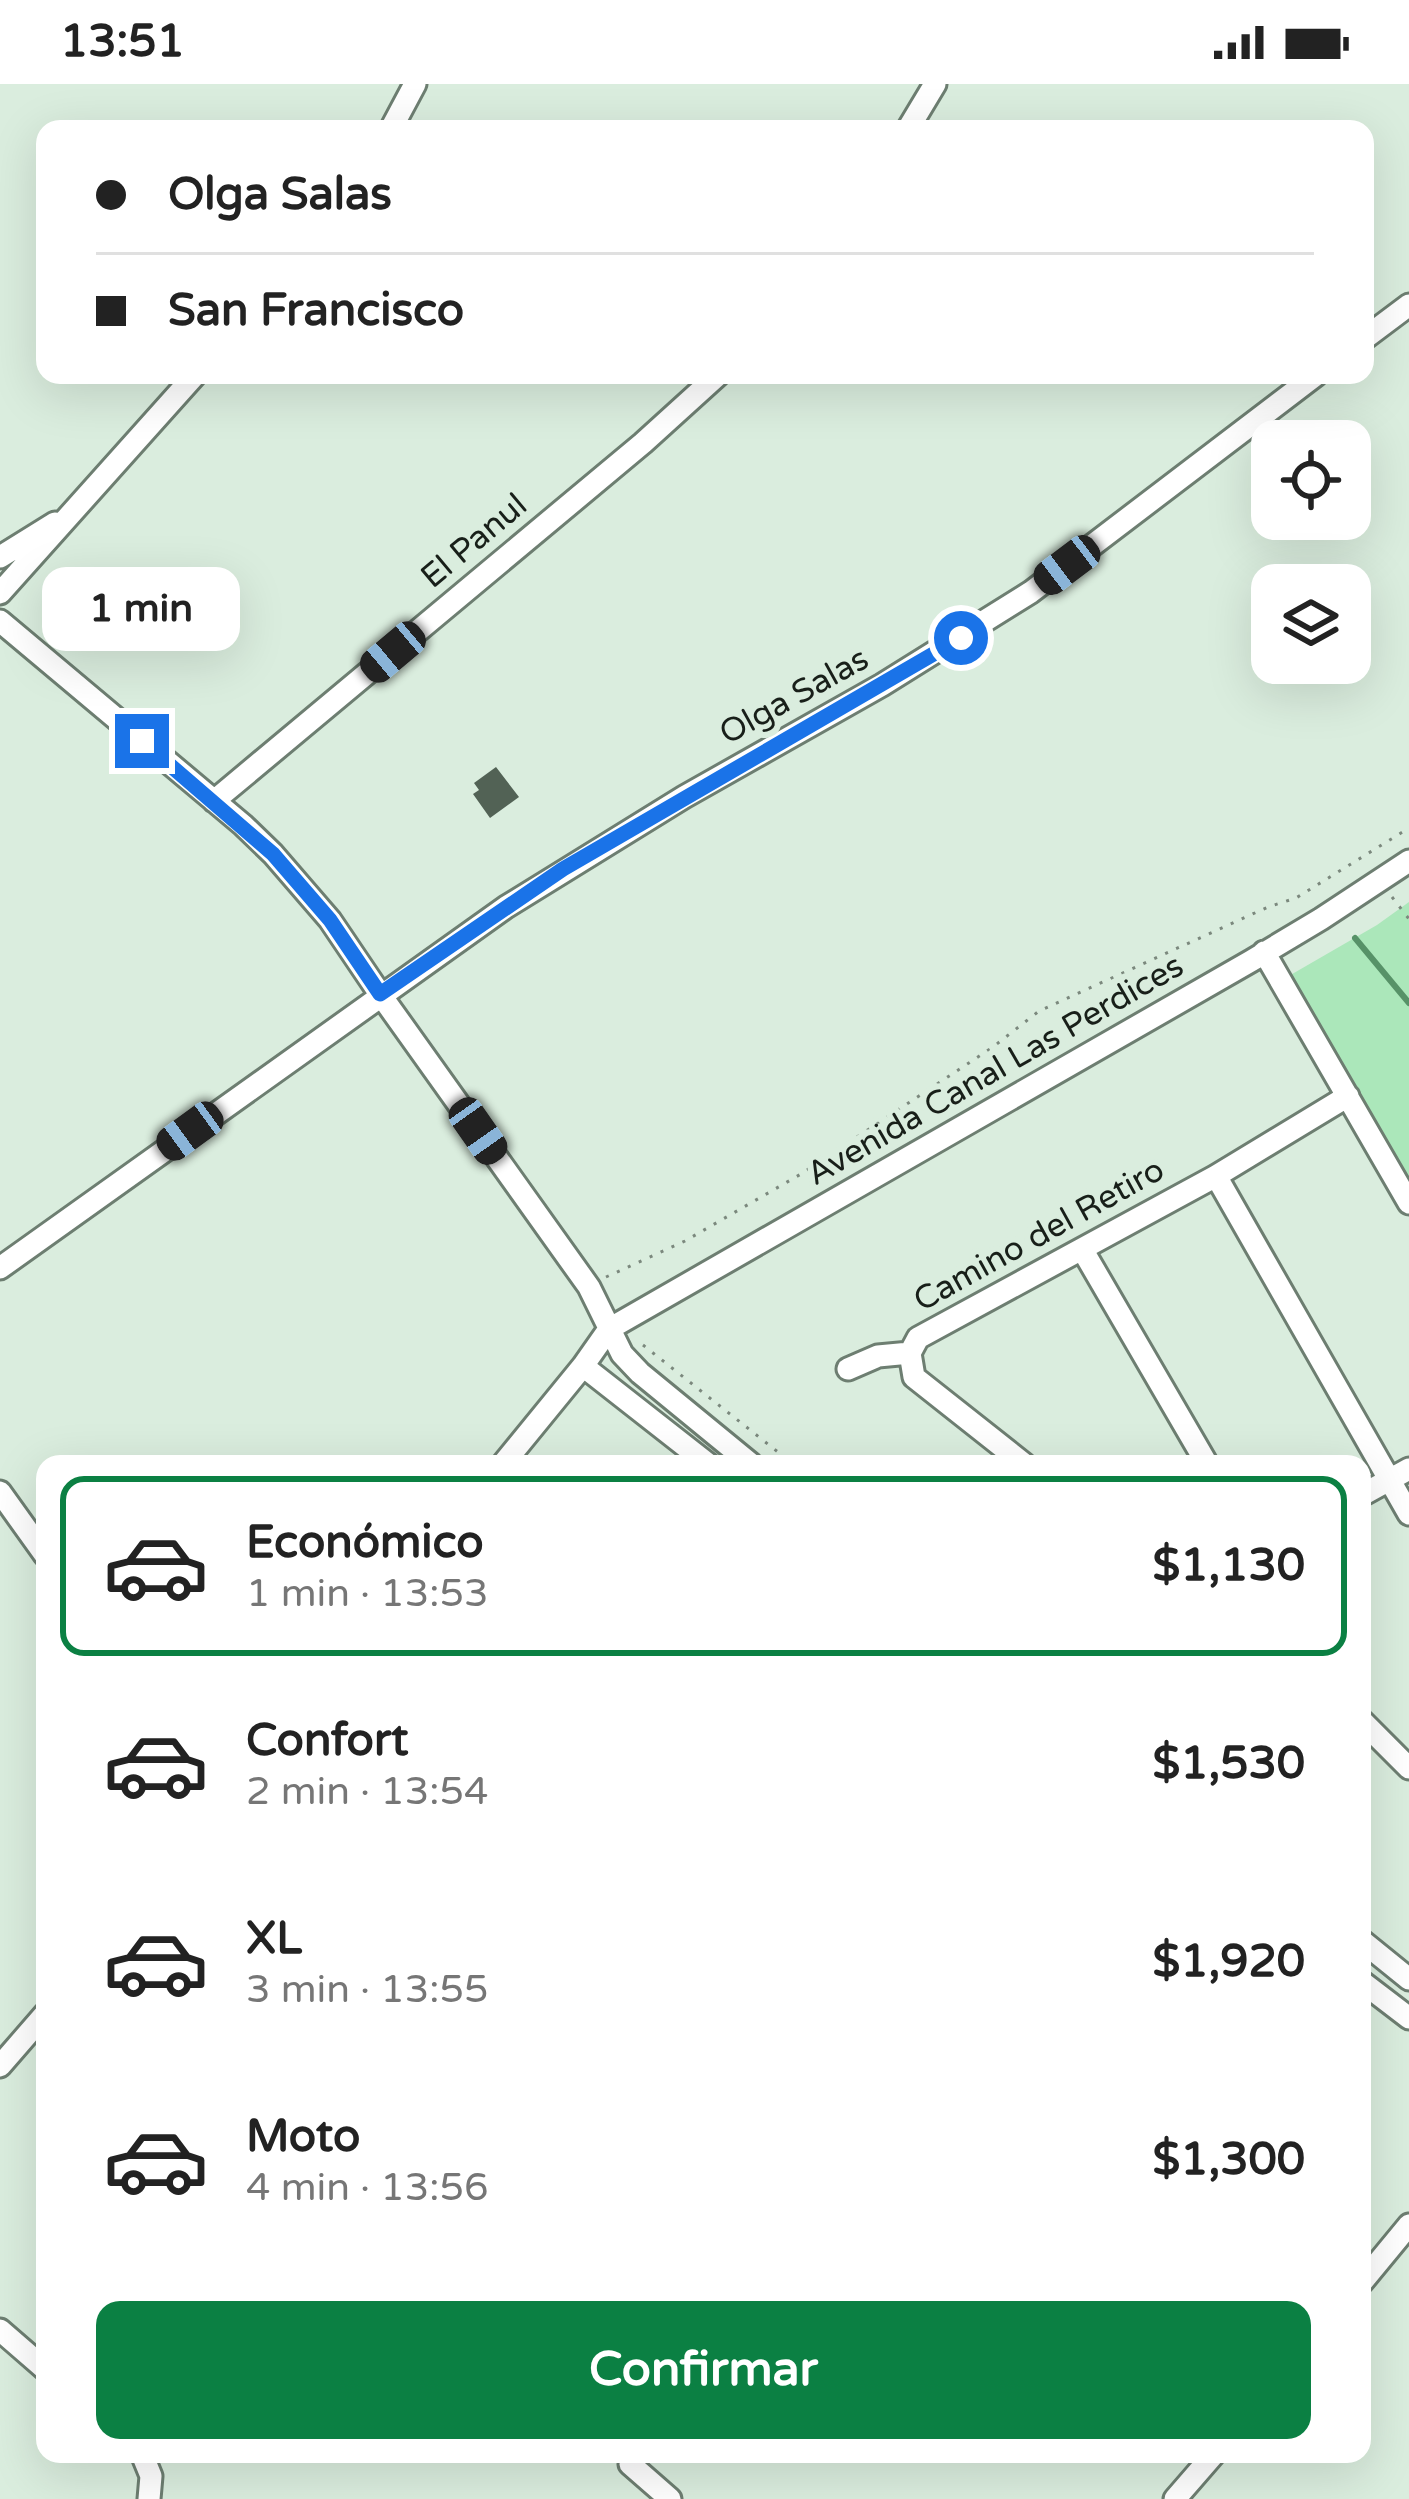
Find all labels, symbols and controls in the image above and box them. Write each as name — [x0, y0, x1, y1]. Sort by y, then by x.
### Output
text: 13:51 — [60, 15, 185, 69]
text: Olga Salas — [168, 168, 392, 222]
text: San Francisco — [168, 284, 464, 338]
map controls — [1251, 420, 1371, 684]
button: locate — [1251, 420, 1371, 540]
street label: El Panul — [413, 486, 535, 596]
car — [1027, 529, 1107, 601]
button: layers — [1251, 564, 1371, 684]
callout: 1 min — [43, 567, 241, 651]
text: 1 min — [89, 585, 193, 632]
route start — [934, 611, 988, 665]
car — [354, 615, 432, 689]
street label: Olga Salas — [713, 639, 875, 753]
route end — [115, 714, 169, 768]
street label: Avenida Canal Las Perdices — [800, 946, 1190, 1194]
car — [443, 1091, 513, 1171]
car — [150, 1095, 230, 1167]
street label: Camino del Retiro — [907, 1150, 1171, 1320]
icon: car — [102, 1512, 210, 1620]
text: Económico — [246, 1516, 484, 1570]
text: $1,130 — [1153, 1539, 1305, 1593]
text: 1 min · 13:53 — [246, 1570, 488, 1617]
icon: car — [102, 1710, 210, 1818]
text: Confort — [246, 1714, 408, 1768]
text: $1,530 — [1153, 1737, 1305, 1791]
text: 2 min · 13:54 — [246, 1768, 488, 1815]
icon: car — [102, 1908, 210, 2016]
text: XL — [246, 1912, 302, 1966]
text: $1,920 — [1153, 1935, 1305, 1989]
text: 3 min · 13:55 — [246, 1966, 488, 2013]
icon: car — [102, 2106, 210, 2214]
text: Moto — [246, 2110, 360, 2164]
text: $1,300 — [1153, 2133, 1305, 2187]
text: 4 min · 13:56 — [246, 2164, 488, 2211]
button: Confirmar — [96, 2301, 1311, 2439]

